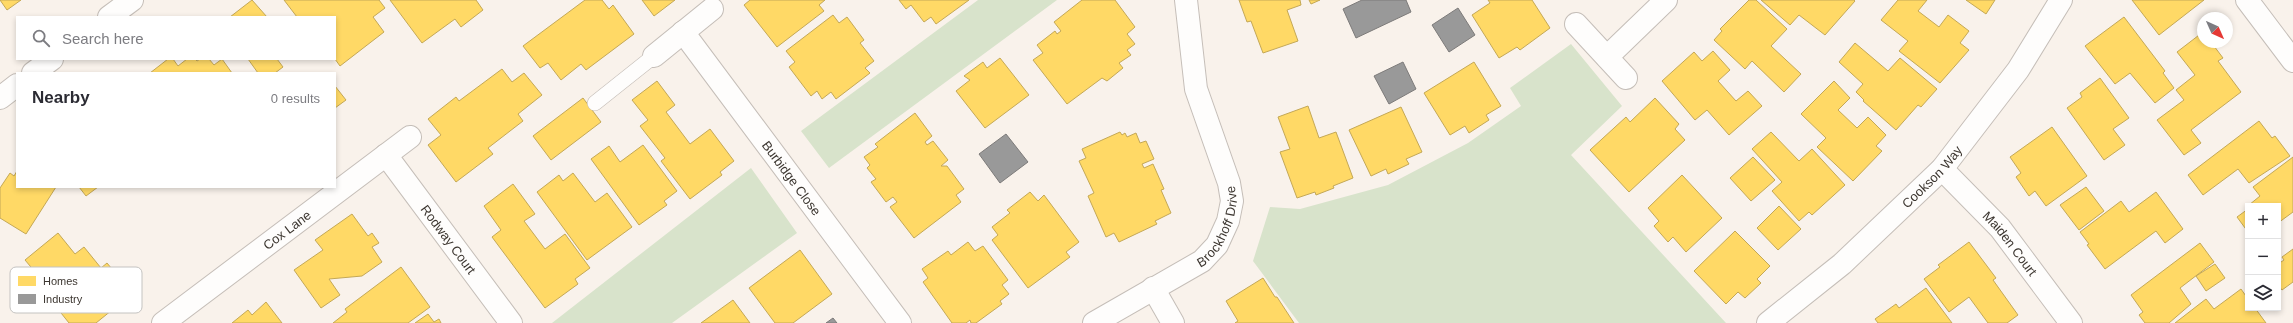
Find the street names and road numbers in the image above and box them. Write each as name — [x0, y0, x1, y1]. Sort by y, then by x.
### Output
street label: Burbidge Close — [759, 138, 824, 218]
street label: Cookson Way — [1899, 142, 1965, 211]
street label: Brockhoff Drive — [1194, 185, 1240, 270]
street label: Rodway Court — [418, 202, 479, 277]
street label: Cox Lane — [260, 207, 314, 253]
street label: Maiden Court — [1980, 208, 2040, 279]

